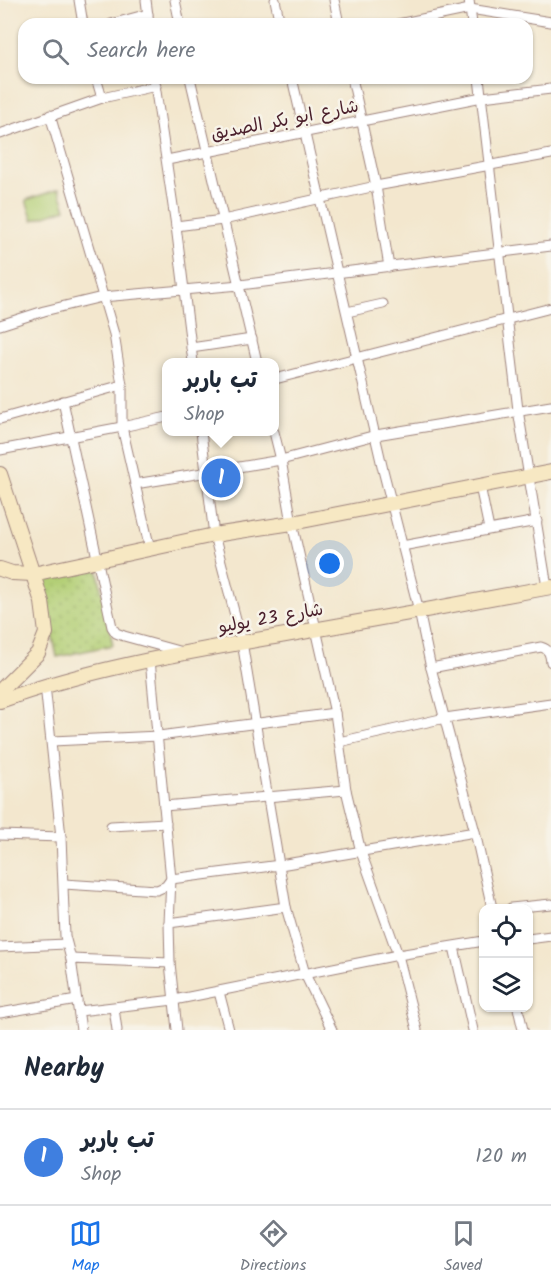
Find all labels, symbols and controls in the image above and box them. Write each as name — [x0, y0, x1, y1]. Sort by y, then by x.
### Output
search box — [18, 18, 533, 84]
text: Search here — [87, 34, 195, 69]
icon: search — [39, 35, 72, 68]
street label: شارع ابو بكر الصديق — [209, 92, 361, 150]
popup — [162, 358, 279, 436]
text: تب باربر — [184, 364, 257, 399]
text: Shop — [184, 399, 224, 431]
pin: 1 — [202, 456, 240, 500]
your location — [315, 549, 344, 578]
street label: شارع 23 يوليو — [215, 596, 326, 643]
map controls — [479, 904, 533, 1012]
button: locate — [479, 904, 533, 958]
button: layers — [479, 958, 533, 1012]
text: Nearby — [24, 1048, 104, 1090]
text: تب باربر — [81, 1124, 154, 1159]
text: 1 — [40, 1141, 47, 1173]
text: 120 m — [475, 1141, 527, 1173]
text: Shop — [81, 1159, 121, 1191]
tab: Map — [69, 1217, 102, 1278]
tab: Directions — [240, 1217, 306, 1278]
tab: Saved — [444, 1217, 482, 1278]

